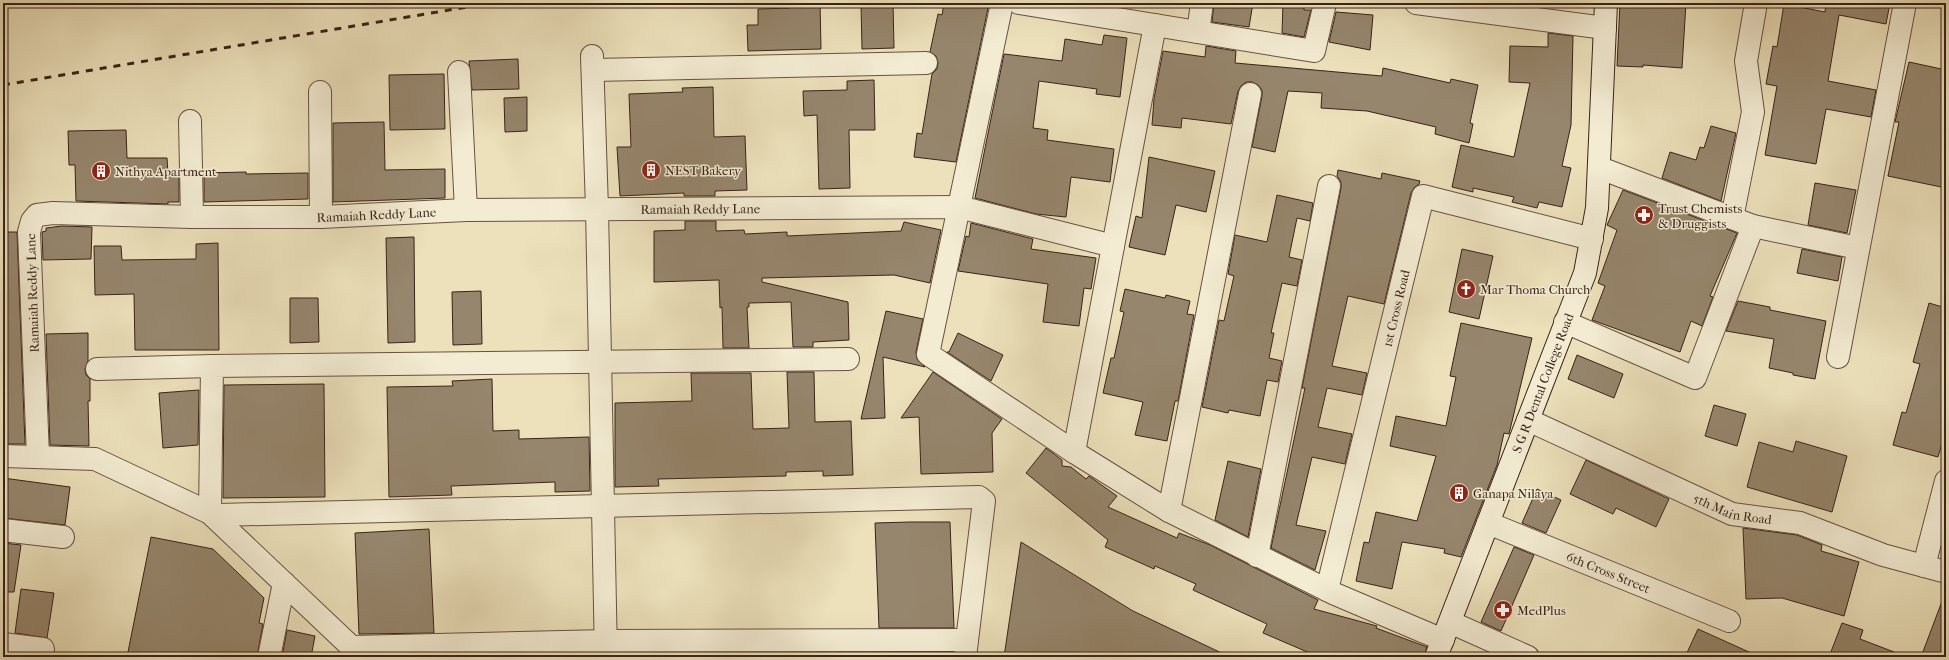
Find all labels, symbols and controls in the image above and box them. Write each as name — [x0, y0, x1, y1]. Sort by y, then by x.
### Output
building icon: NEST Bakery — [640, 159, 662, 181]
building icon: Nithya Apartment — [90, 160, 112, 182]
place label: NEST Bakery — [665, 163, 742, 178]
place label: Nithya Apartment — [115, 164, 217, 179]
street label: Ramaiah Reddy Lane — [640, 201, 761, 217]
place label: Trust Chemists & Druggists — [1658, 201, 1743, 231]
street label: Ramaiah Reddy Lane — [316, 204, 437, 225]
pharmacy icon: Trust Chemists & Druggists — [1633, 204, 1655, 226]
street label: Ramaiah Reddy Lane — [23, 232, 42, 353]
street label: 1st Cross Road — [1379, 267, 1413, 349]
church icon: Mar Thoma Church — [1455, 278, 1477, 300]
place label: Mar Thoma Church — [1480, 282, 1591, 297]
street label: S G R Dental College Road — [1509, 310, 1577, 455]
building icon: Ganapa Nilaya — [1448, 482, 1470, 504]
place label: Ganapa Nilaya — [1473, 486, 1554, 501]
street label: 5th Main Road — [1691, 490, 1774, 527]
street label: 6th Cross Street — [1564, 549, 1653, 596]
pharmacy icon: MedPlus — [1492, 599, 1514, 621]
place label: MedPlus — [1517, 603, 1566, 618]

